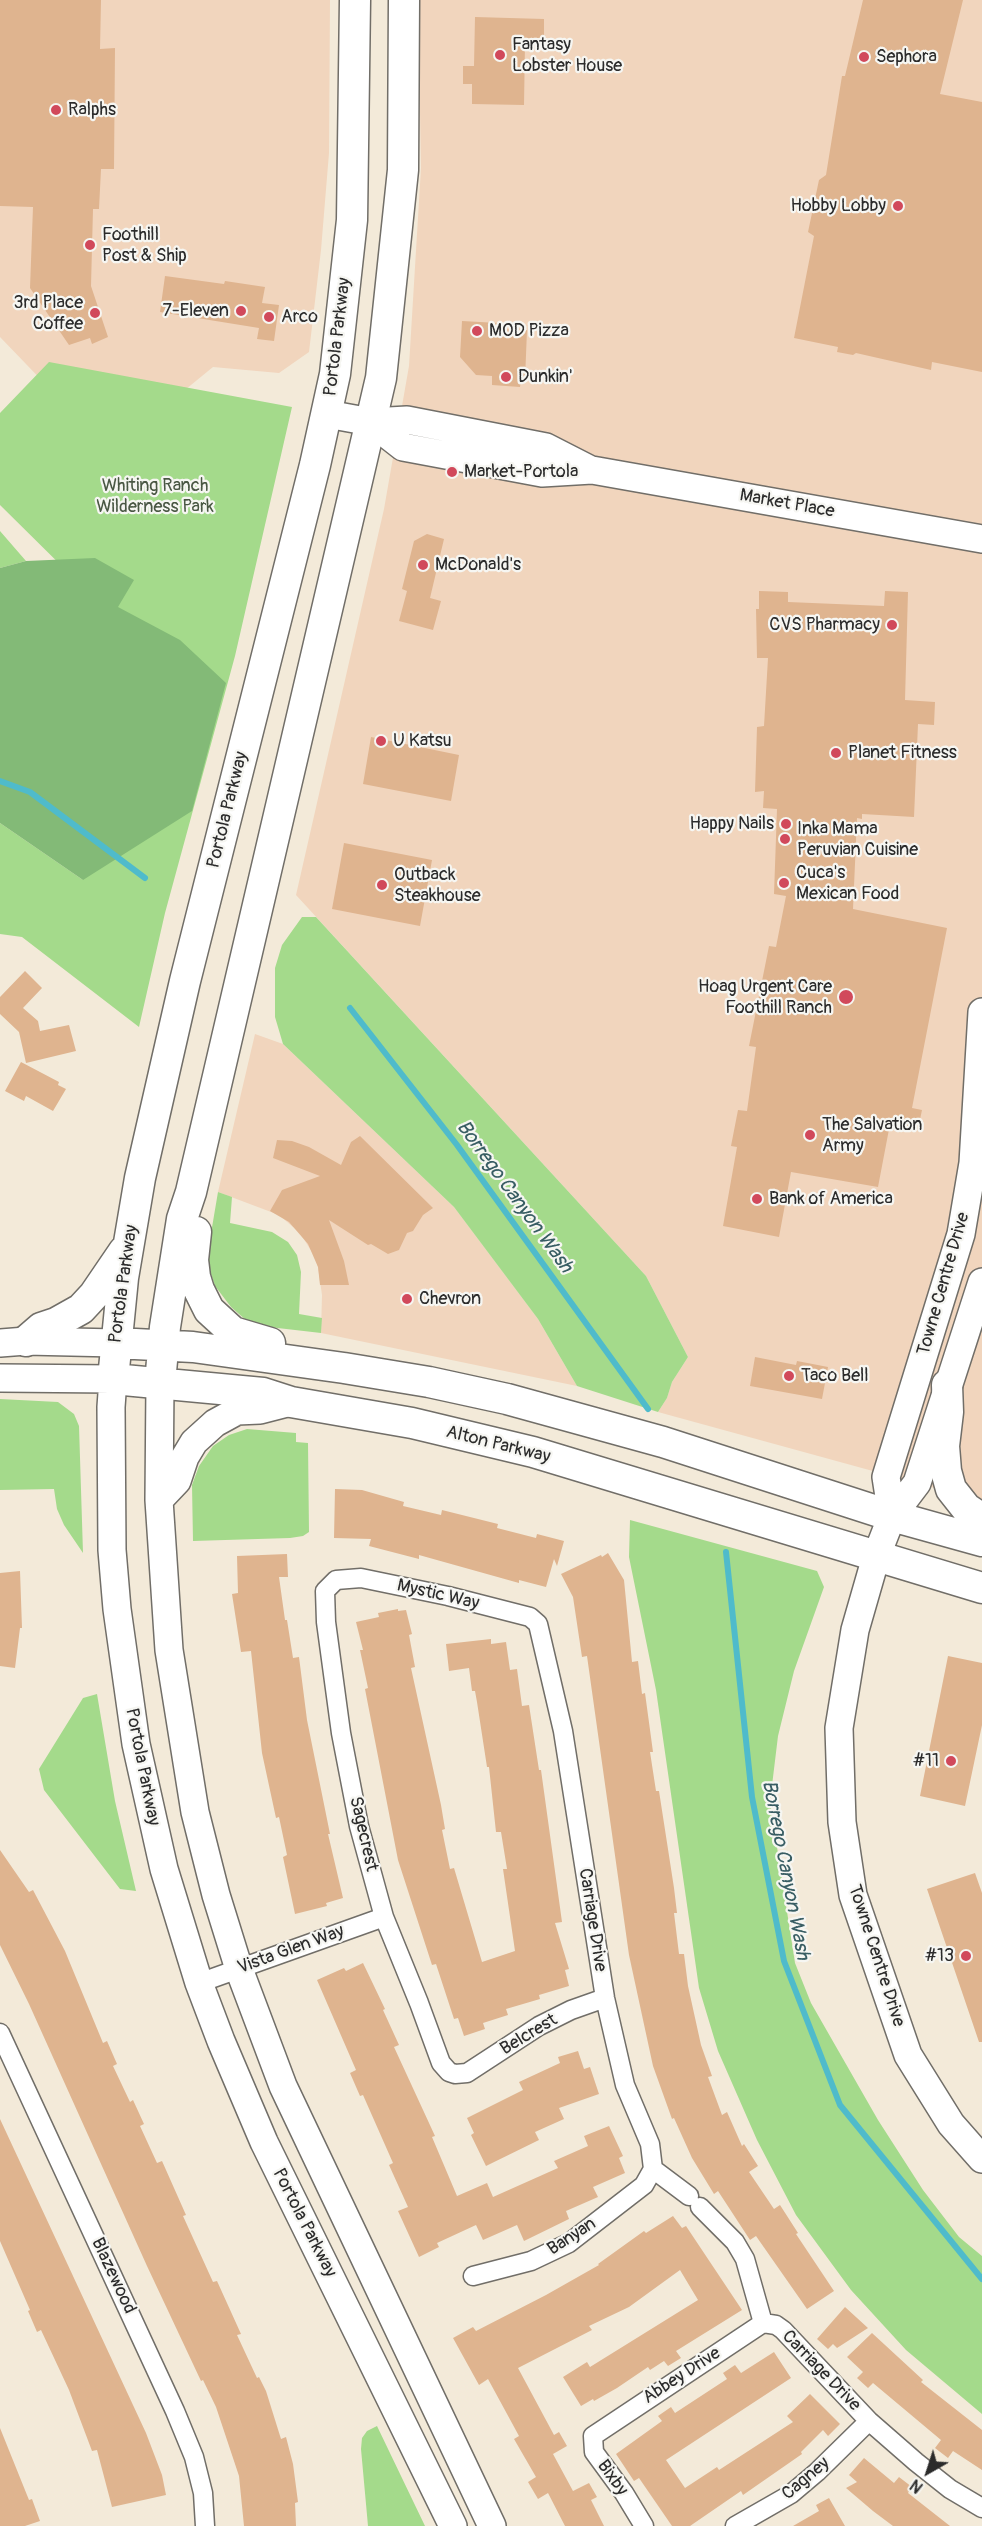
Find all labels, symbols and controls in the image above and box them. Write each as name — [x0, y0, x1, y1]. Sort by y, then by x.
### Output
place label: Fantasy Lobster House — [512, 34, 622, 76]
place label: Sephora — [876, 46, 937, 68]
marker: Fantasy Lobster House — [493, 48, 507, 62]
marker: Sephora — [857, 50, 871, 64]
place label: Ralphs — [68, 99, 116, 121]
marker: Ralphs — [49, 103, 63, 117]
place label: Hobby Lobby — [790, 195, 886, 217]
marker: Hobby Lobby — [891, 199, 905, 213]
place label: Foothill Post & Ship — [102, 224, 187, 266]
marker: Foothill Post & Ship — [83, 238, 97, 252]
street label: Portola Parkway — [320, 277, 356, 397]
place label: 3rd Place Coffee — [14, 292, 83, 334]
place label: 7-Eleven — [162, 300, 229, 322]
marker: 7-Eleven — [234, 304, 248, 318]
marker: 3rd Place Coffee — [88, 306, 102, 320]
place label: Arco — [281, 306, 318, 328]
marker: Arco — [262, 310, 276, 324]
place label: MOD Pizza — [489, 320, 569, 342]
marker: MOD Pizza — [470, 324, 484, 338]
place label: Dunkin' — [518, 366, 572, 388]
marker: Dunkin' — [499, 370, 513, 384]
place label: Market-Portola — [464, 461, 578, 483]
marker: Market-Portola — [445, 465, 459, 479]
park label: Whiting Ranch Wilderness Park — [96, 475, 214, 518]
street label: Market Place — [738, 485, 836, 523]
place label: McDonald's — [435, 554, 521, 576]
marker: McDonald's — [416, 558, 430, 572]
place label: CVS Pharmacy — [769, 614, 880, 636]
marker: CVS Pharmacy — [885, 618, 899, 632]
place label: U Katsu — [393, 730, 451, 752]
marker: U Katsu — [374, 734, 388, 748]
place label: Planet Fitness — [848, 742, 957, 764]
marker: Planet Fitness — [829, 746, 843, 760]
street label: Portola Parkway — [203, 750, 253, 870]
place label: Happy Nails — [690, 813, 774, 835]
marker: Happy Nails — [779, 817, 793, 831]
place label: Inka Mama Peruvian Cuisine — [797, 818, 918, 860]
marker: Inka Mama Peruvian Cuisine — [778, 832, 792, 846]
place label: Cuca's Mexican Food — [796, 862, 899, 904]
place label: Outback Steakhouse — [394, 864, 481, 906]
marker: Cuca's Mexican Food — [777, 876, 791, 890]
marker: Outback Steakhouse — [375, 878, 389, 892]
place label: Hoag Urgent Care Foothill Ranch — [698, 976, 832, 1018]
marker: Hoag Urgent Care Foothill Ranch — [837, 988, 855, 1006]
place label: The Salvation Army — [822, 1114, 922, 1156]
water label: Borrego Canyon Wash — [451, 1116, 577, 1278]
marker: The Salvation Army — [803, 1128, 817, 1142]
place label: Bank of America — [769, 1188, 893, 1210]
marker: Bank of America — [750, 1192, 764, 1206]
street label: Towne Centre Drive — [913, 1210, 975, 1358]
street label: Portola Parkway — [105, 1223, 143, 1345]
place label: Chevron — [419, 1288, 481, 1310]
marker: Chevron — [400, 1292, 414, 1306]
place label: Taco Bell — [801, 1365, 869, 1387]
marker: Taco Bell — [782, 1369, 796, 1383]
street label: Alton Parkway — [444, 1422, 552, 1468]
street label: Mystic Way — [395, 1575, 481, 1615]
street label: Portola Parkway — [120, 1706, 164, 1828]
place label: #11 — [914, 1750, 939, 1772]
marker: #11 — [944, 1754, 958, 1768]
water label: Borrego Canyon Wash — [756, 1778, 814, 1962]
street label: Sagecrest — [344, 1794, 382, 1874]
street label: Carriage Drive — [573, 1867, 611, 1973]
street label: Towne Centre Drive — [843, 1882, 909, 2030]
street label: Vista Glen Way — [235, 1921, 347, 1979]
place label: #13 — [926, 1945, 954, 1967]
marker: #13 — [959, 1949, 973, 1963]
street label: Belcrest — [497, 2010, 561, 2060]
street label: Portola Parkway — [267, 2165, 341, 2281]
street label: Banyan — [544, 2213, 600, 2261]
street label: Blazewood — [86, 2235, 140, 2317]
street label: Carriage Drive — [777, 2326, 865, 2416]
street label: Abbey Drive — [639, 2343, 725, 2409]
north arrow — [898, 2442, 958, 2502]
street label: Cagney — [778, 2453, 834, 2505]
street label: Bixby — [592, 2456, 632, 2500]
text: N — [906, 2475, 927, 2497]

